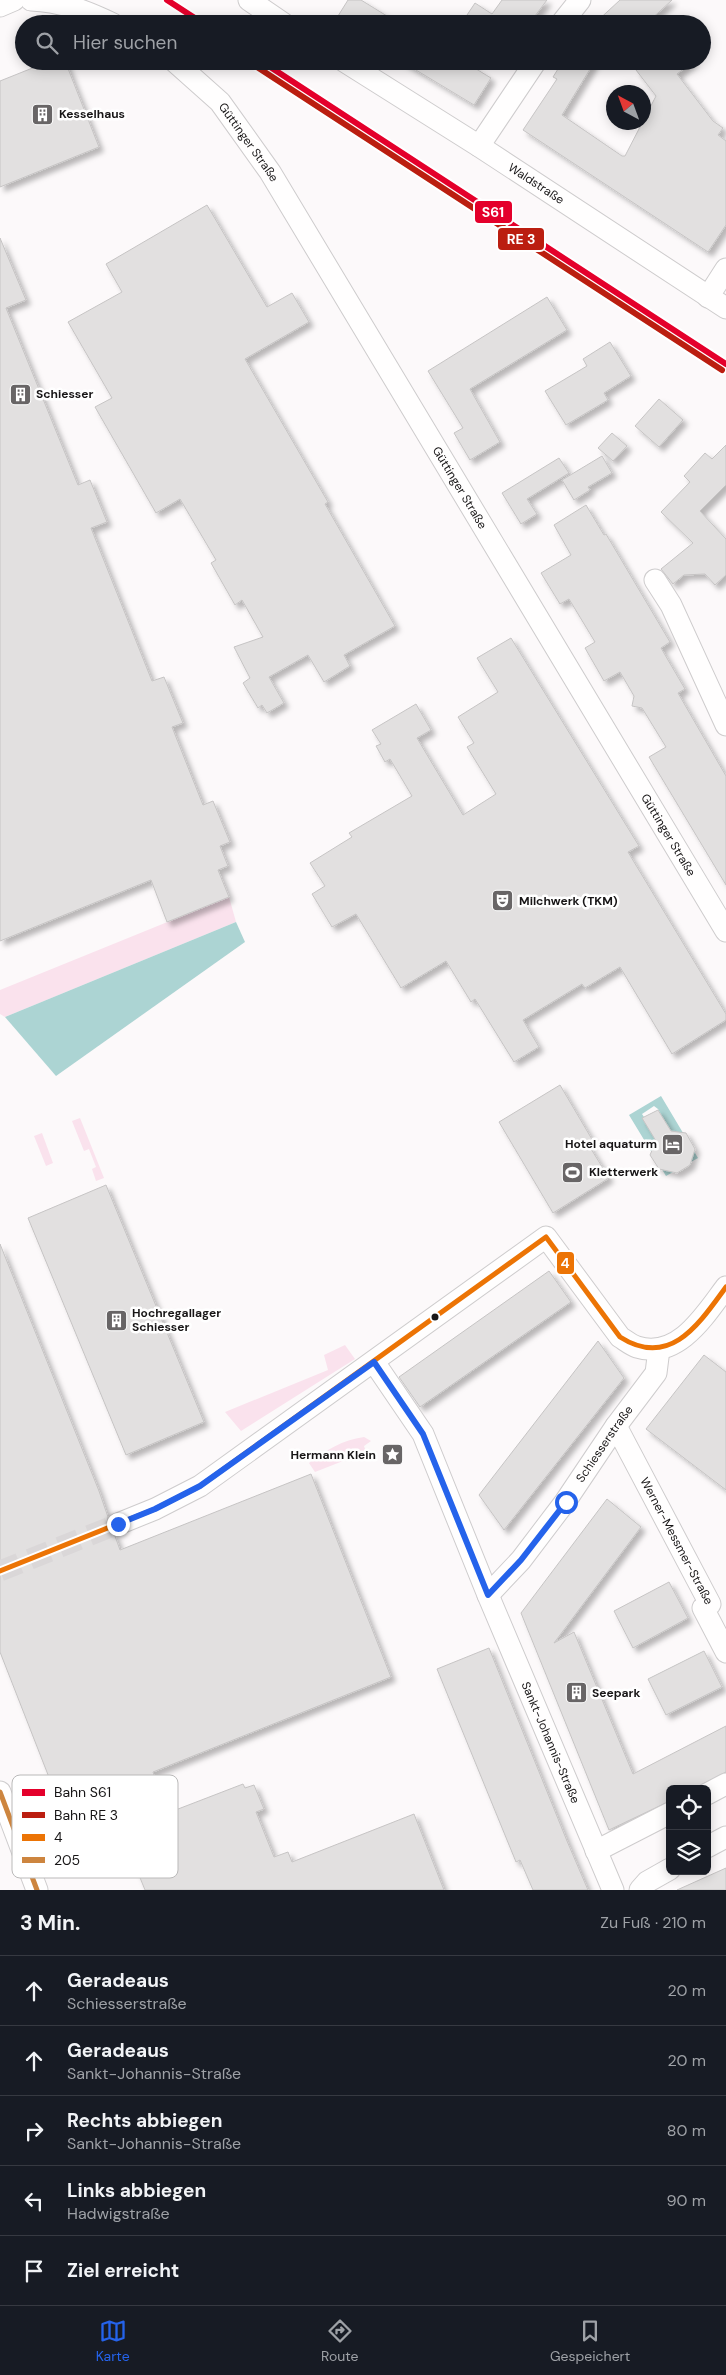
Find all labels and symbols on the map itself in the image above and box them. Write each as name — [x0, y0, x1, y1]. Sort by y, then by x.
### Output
north arrow — [606, 85, 651, 130]
street label: Güttinger Straße — [215, 100, 282, 185]
building icon: Kesselhaus — [31, 102, 55, 126]
place label: Kesselhaus — [59, 106, 125, 122]
street label: Waldstraße — [505, 159, 567, 208]
line badge: S61 — [474, 200, 513, 224]
text: S61 — [482, 203, 504, 221]
line badge: RE 3 — [497, 227, 545, 251]
text: RE 3 — [507, 230, 535, 248]
building icon: Schiesser — [8, 382, 32, 406]
place label: Schiesser — [36, 386, 93, 402]
street label: Güttinger Straße — [429, 444, 491, 532]
street label: Güttinger Straße — [637, 791, 699, 879]
theatre icon: Milchwerk (TKM) — [491, 889, 515, 913]
place label: Milchwerk (TKM) — [519, 893, 618, 909]
hotel icon: Hotel aquaturm — [661, 1132, 685, 1156]
place label: Hotel aquaturm — [565, 1136, 657, 1152]
sports icon: Kletterwerk — [561, 1160, 585, 1184]
place label: Kletterwerk — [589, 1164, 658, 1180]
line badge: 4 — [556, 1251, 575, 1275]
text: 4 — [560, 1254, 570, 1272]
place label: Hochregallager Schiesser — [132, 1305, 221, 1335]
building icon: Hochregallager Schiesser — [104, 1308, 128, 1332]
unlabelled marker — [430, 1312, 440, 1322]
street label: Schiesserstraße — [572, 1402, 637, 1486]
place icon: Hermann Klein — [380, 1443, 404, 1467]
place label: Hermann Klein — [290, 1447, 376, 1463]
street label: Werner-Messmer-Straße — [637, 1475, 717, 1607]
route start — [555, 1491, 578, 1514]
route end — [107, 1513, 130, 1536]
street label: Sankt-Johannis-Straße — [518, 1679, 583, 1806]
building icon: Seepark — [564, 1681, 588, 1705]
place label: Seepark — [592, 1685, 640, 1701]
legend — [12, 1775, 178, 1878]
text: Bahn S61 — [54, 1783, 111, 1801]
text: Bahn RE 3 — [54, 1806, 118, 1824]
text: 4 — [54, 1828, 63, 1846]
text: 205 — [54, 1851, 80, 1869]

